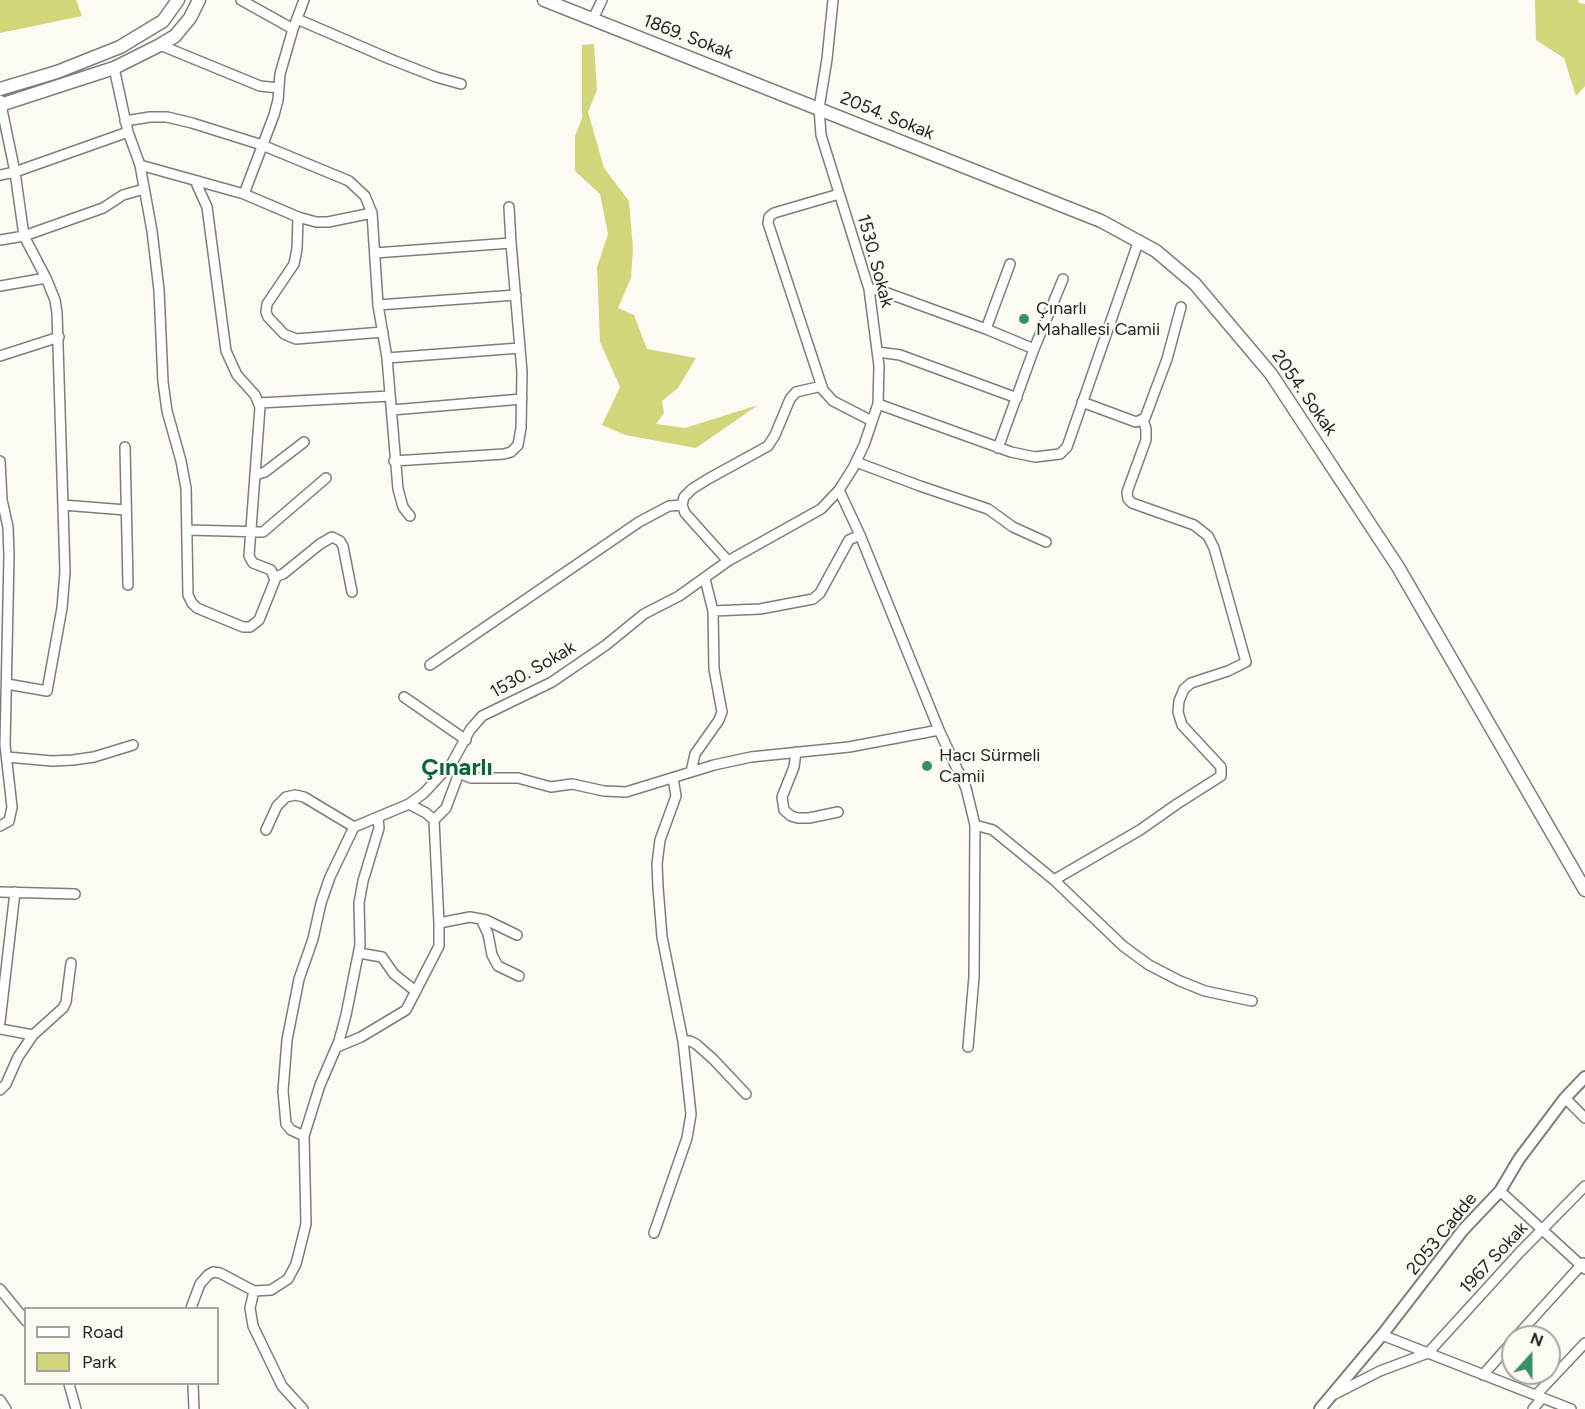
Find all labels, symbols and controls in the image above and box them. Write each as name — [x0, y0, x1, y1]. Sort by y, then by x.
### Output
street label: 1869. Sokak — [640, 10, 736, 64]
street label: 2054. Sokak — [837, 87, 937, 145]
street label: 1530. Sokak — [852, 212, 898, 310]
place label: Çınarlı Mahallesi Camii — [1036, 298, 1160, 340]
marker: Çınarlı Mahallesi Camii — [1017, 312, 1031, 326]
street label: 2054. Sokak — [1267, 346, 1341, 440]
street label: 1530. Sokak — [486, 637, 580, 703]
place label: Hacı Sürmeli Camii — [939, 745, 1041, 788]
district label: Çınarlı — [421, 754, 493, 782]
marker: Hacı Sürmeli Camii — [920, 759, 934, 773]
street label: 2053 Cadde — [1402, 1189, 1482, 1279]
street label: 1967 Sokak — [1455, 1218, 1533, 1298]
legend — [24, 1307, 219, 1385]
text: Road — [82, 1321, 123, 1343]
north arrow — [1501, 1325, 1561, 1385]
text: N — [1528, 1329, 1546, 1351]
text: Park — [82, 1351, 116, 1373]

